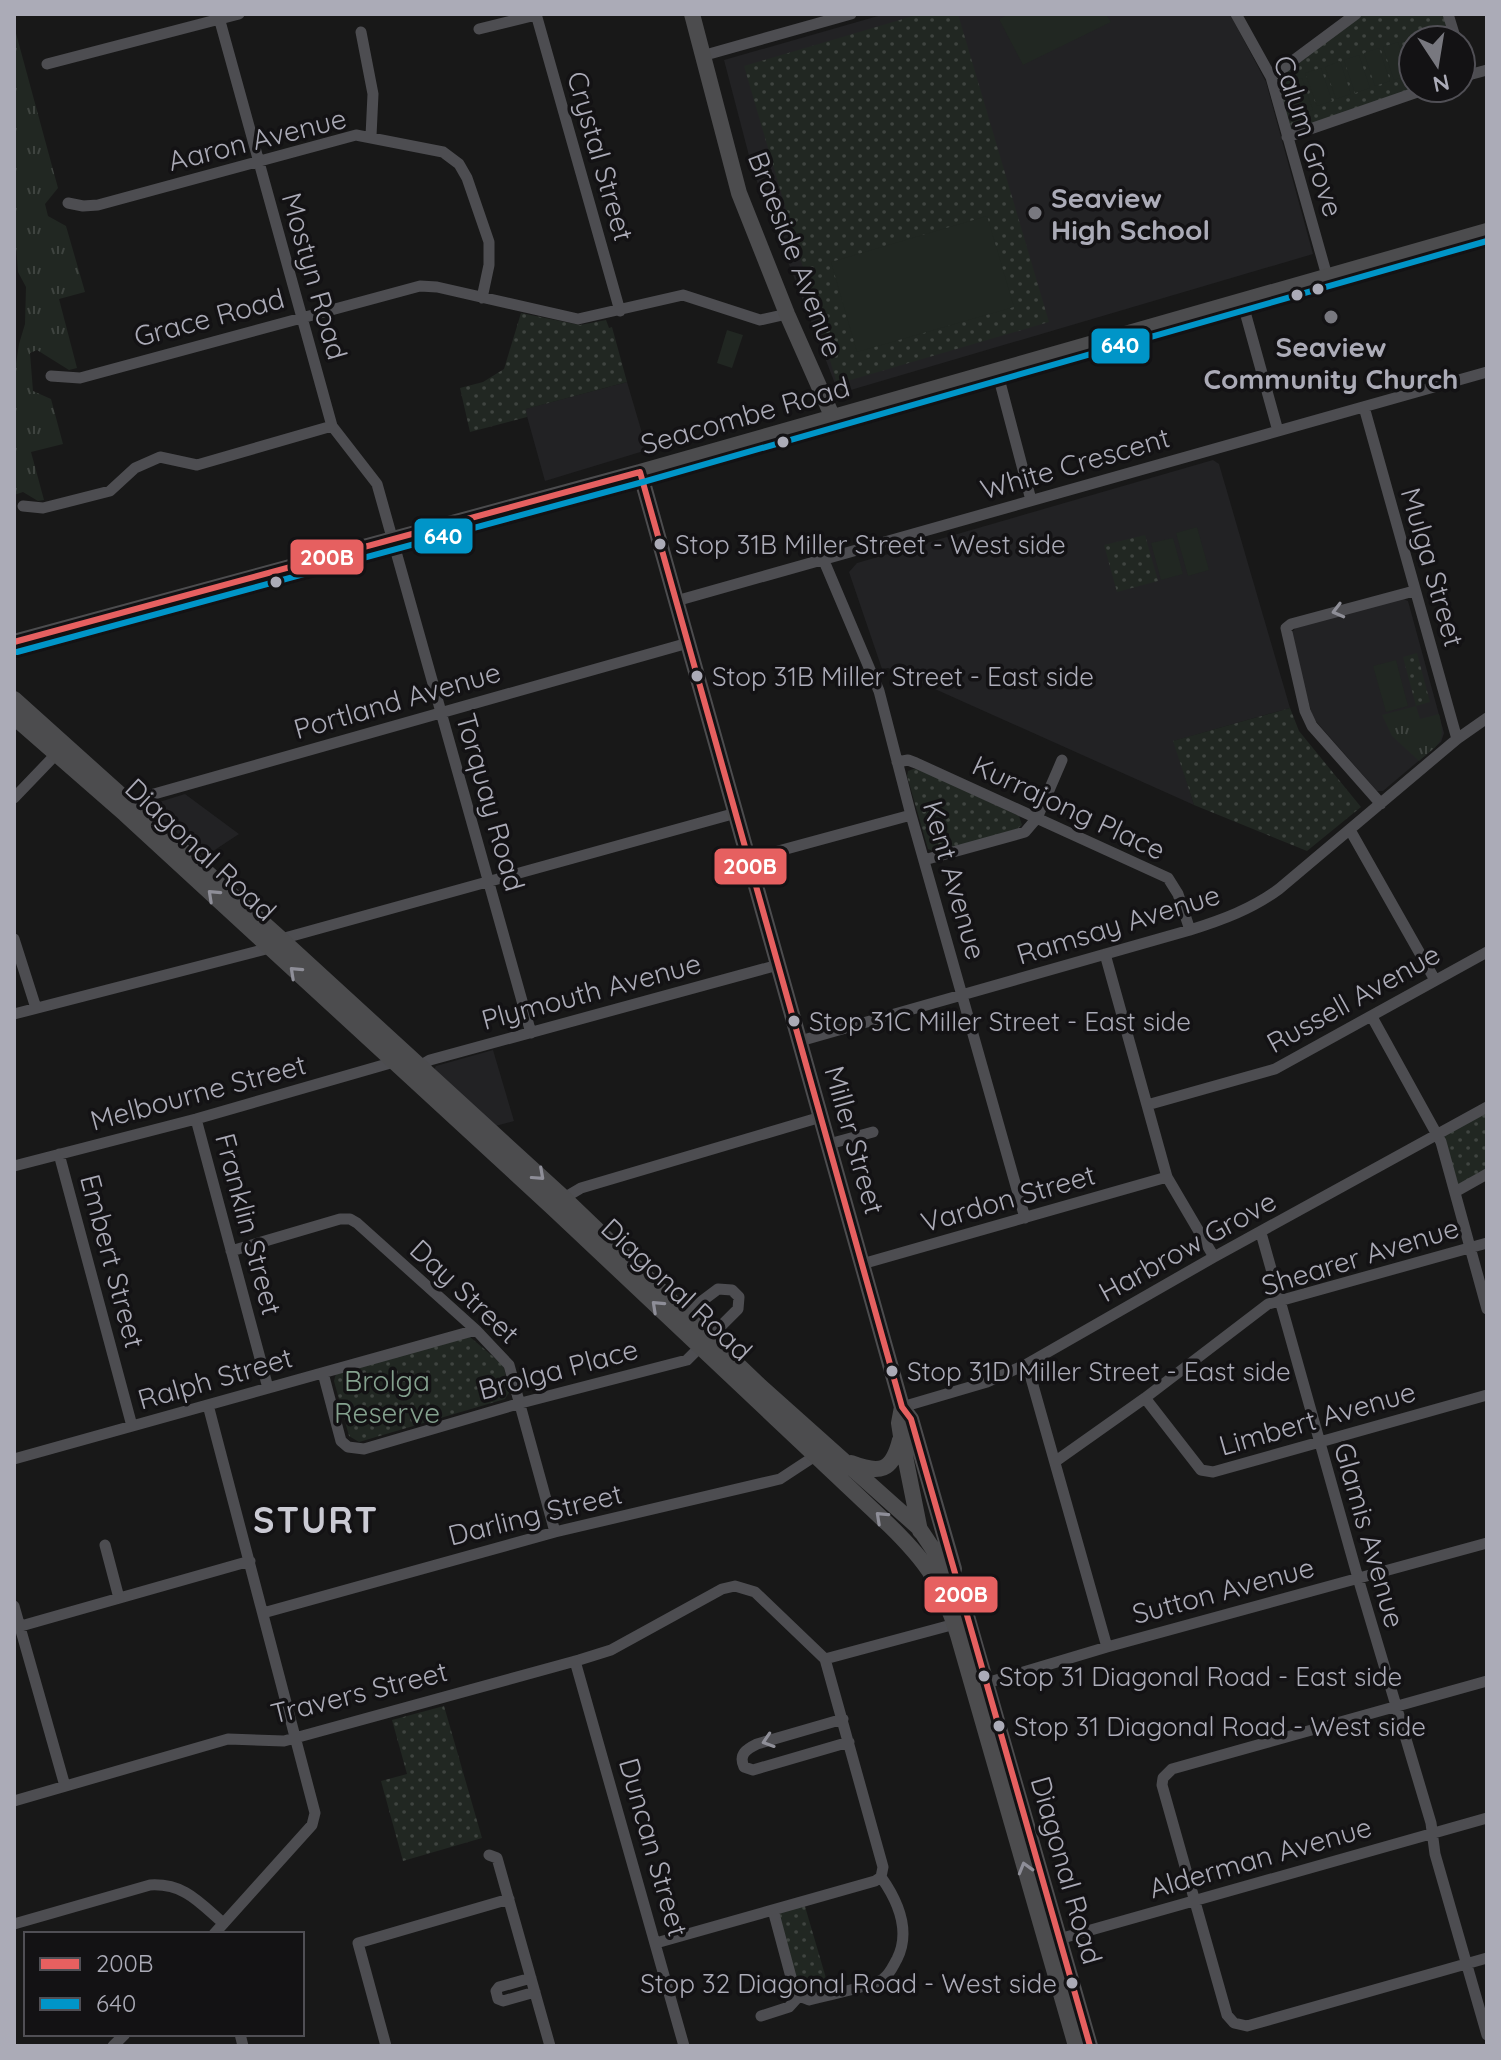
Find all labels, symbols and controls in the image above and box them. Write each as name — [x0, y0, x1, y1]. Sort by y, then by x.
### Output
north arrow — [1397, 24, 1477, 104]
street label: Calum Grove — [1266, 51, 1352, 221]
street label: Crystal Street — [560, 67, 642, 245]
text: N — [1430, 68, 1452, 99]
street label: Aaron Avenue — [164, 100, 350, 178]
street label: Braeside Avenue — [741, 147, 851, 361]
place label: Seaview High School — [1051, 180, 1210, 247]
street label: Mostyn Road — [274, 189, 356, 363]
marker: Seaview High School — [1026, 204, 1044, 222]
street label: Grace Road — [130, 280, 288, 354]
unlabelled marker — [1310, 281, 1326, 297]
unlabelled marker — [1289, 287, 1305, 303]
marker: Seaview Community Church — [1322, 308, 1340, 326]
line badge: 640 — [1090, 327, 1151, 365]
place label: Seaview Community Church — [1203, 329, 1459, 396]
text: 640 — [1101, 331, 1139, 359]
street label: Seacombe Road — [637, 368, 853, 462]
street label: White Crescent — [976, 419, 1174, 507]
unlabelled marker — [775, 434, 791, 450]
street label: Mulga Street — [1394, 483, 1472, 651]
line badge: 640 — [413, 517, 474, 555]
text: 640 — [424, 522, 462, 550]
place label: Stop 31B Miller Street - West side — [675, 528, 1066, 561]
marker: Stop 31B Miller Street - West side — [652, 536, 668, 552]
line badge: 200B — [289, 538, 365, 576]
text: 200B — [300, 543, 354, 571]
unlabelled marker — [268, 574, 284, 590]
one-way arrow — [1332, 602, 1346, 618]
street label: Portland Avenue — [290, 654, 504, 746]
place label: Stop 31B Miller Street - East side — [712, 660, 1094, 693]
marker: Stop 31B Miller Street - East side — [689, 668, 705, 684]
street label: Torquay Road — [449, 709, 533, 895]
street label: Kurrajong Place — [967, 747, 1171, 867]
street label: Diagonal Road — [118, 770, 284, 928]
street label: Kent Avenue — [916, 797, 994, 963]
line badge: 200B — [713, 847, 788, 886]
text: 200B — [723, 852, 777, 880]
street label: Ramsay Avenue — [1012, 876, 1224, 972]
one-way arrow — [207, 891, 222, 905]
street label: Russell Avenue — [1260, 936, 1446, 1060]
street label: Plymouth Avenue — [477, 945, 705, 1037]
one-way arrow — [290, 967, 305, 981]
place label: Stop 31C Miller Street - East side — [809, 1005, 1191, 1038]
marker: Stop 31C Miller Street - East side — [786, 1013, 802, 1029]
street label: Melbourne Street — [86, 1046, 310, 1138]
street label: Miller Street — [817, 1062, 893, 1218]
street label: Franklin Street — [208, 1129, 290, 1319]
street label: Vardon Street — [917, 1156, 1099, 1240]
one-way arrow — [529, 1166, 544, 1180]
street label: Embert Street — [73, 1170, 153, 1352]
street label: Harbrow Grove — [1092, 1183, 1282, 1309]
street label: Shearer Avenue — [1257, 1209, 1463, 1303]
street label: Diagonal Road — [594, 1210, 760, 1368]
street label: Day Street — [403, 1231, 527, 1351]
one-way arrow — [652, 1301, 667, 1315]
street label: Brolga Place — [474, 1331, 642, 1407]
street label: Ralph Street — [134, 1339, 296, 1417]
place label: Stop 31D Miller Street - East side — [907, 1355, 1291, 1388]
park label: Brolga Reserve — [334, 1363, 440, 1430]
marker: Stop 31D Miller Street - East side — [884, 1363, 900, 1379]
street label: Limbert Avenue — [1215, 1373, 1419, 1463]
street label: Glamis Avenue — [1327, 1438, 1413, 1632]
street label: Darling Street — [444, 1475, 626, 1553]
district label: STURT — [253, 1497, 379, 1542]
one-way arrow — [876, 1512, 890, 1527]
street label: Sutton Avenue — [1128, 1549, 1318, 1631]
line badge: 200B — [923, 1575, 999, 1614]
text: 200B — [934, 1580, 988, 1608]
street label: Travers Street — [267, 1653, 451, 1731]
place label: Stop 31 Diagonal Road - East side — [999, 1660, 1402, 1693]
marker: Stop 31 Diagonal Road - East side — [976, 1668, 992, 1684]
place label: Stop 31 Diagonal Road - West side — [1014, 1710, 1426, 1743]
marker: Stop 31 Diagonal Road - West side — [991, 1718, 1007, 1734]
one-way arrow — [762, 1732, 775, 1748]
street label: Duncan Street — [612, 1754, 696, 1940]
street label: Diagonal Road — [1023, 1772, 1111, 1968]
street label: Alderman Avenue — [1145, 1808, 1375, 1906]
one-way arrow — [1018, 1861, 1034, 1875]
legend — [24, 1932, 304, 2036]
text: 200B — [96, 1948, 153, 1978]
place label: Stop 32 Diagonal Road - West side — [640, 1967, 1057, 2000]
marker: Stop 32 Diagonal Road - West side — [1064, 1975, 1080, 1991]
text: 640 — [96, 1988, 136, 2018]

